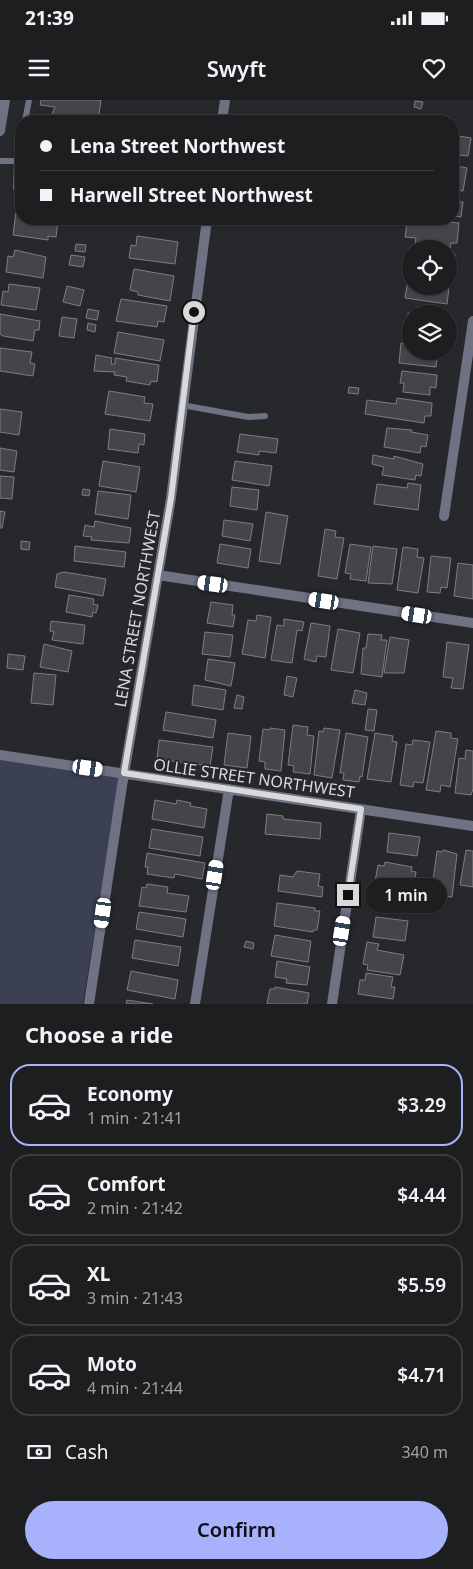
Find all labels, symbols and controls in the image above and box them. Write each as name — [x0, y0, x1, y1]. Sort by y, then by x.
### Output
text: 21:39 — [25, 5, 74, 31]
text: Swyft — [207, 53, 266, 83]
icon: menu — [25, 54, 53, 82]
icon: heart — [420, 54, 448, 82]
text: Lena Street Northwest — [70, 133, 285, 159]
text: Harwell Street Northwest — [70, 182, 313, 208]
map controls — [402, 240, 457, 360]
button: locate — [402, 240, 457, 295]
route start — [183, 301, 205, 323]
button: layers — [402, 305, 457, 360]
street label: LENA STREET NORTHWEST — [109, 509, 165, 709]
car — [197, 574, 228, 594]
car — [308, 591, 339, 611]
car — [401, 605, 432, 625]
street label: OLLIE STREET NORTHWEST — [152, 753, 356, 803]
car — [72, 758, 103, 778]
car — [205, 859, 224, 891]
callout: 1 min — [366, 878, 448, 912]
route end — [337, 884, 359, 906]
text: 1 min — [384, 884, 428, 906]
car — [93, 897, 112, 929]
car — [332, 915, 351, 947]
text: Choose a ride — [25, 1019, 173, 1049]
text: Economy — [87, 1081, 173, 1107]
icon: car — [27, 1083, 72, 1128]
text: $3.29 — [397, 1092, 446, 1118]
text: 1 min · 21:41 — [87, 1107, 183, 1129]
text: Comfort — [87, 1171, 166, 1197]
icon: car — [27, 1173, 72, 1218]
text: $4.44 — [397, 1182, 446, 1208]
text: 2 min · 21:42 — [87, 1197, 183, 1219]
text: XL — [87, 1261, 110, 1287]
icon: car — [27, 1263, 72, 1308]
text: $5.59 — [397, 1272, 446, 1298]
text: 3 min · 21:43 — [87, 1287, 183, 1309]
text: Moto — [87, 1351, 137, 1377]
icon: car — [27, 1353, 72, 1398]
text: $4.71 — [397, 1362, 446, 1388]
text: 4 min · 21:44 — [87, 1377, 183, 1399]
icon: cash — [25, 1438, 53, 1466]
text: Cash — [65, 1439, 109, 1465]
text: 340 m — [401, 1441, 448, 1463]
button: Confirm — [25, 1501, 448, 1559]

